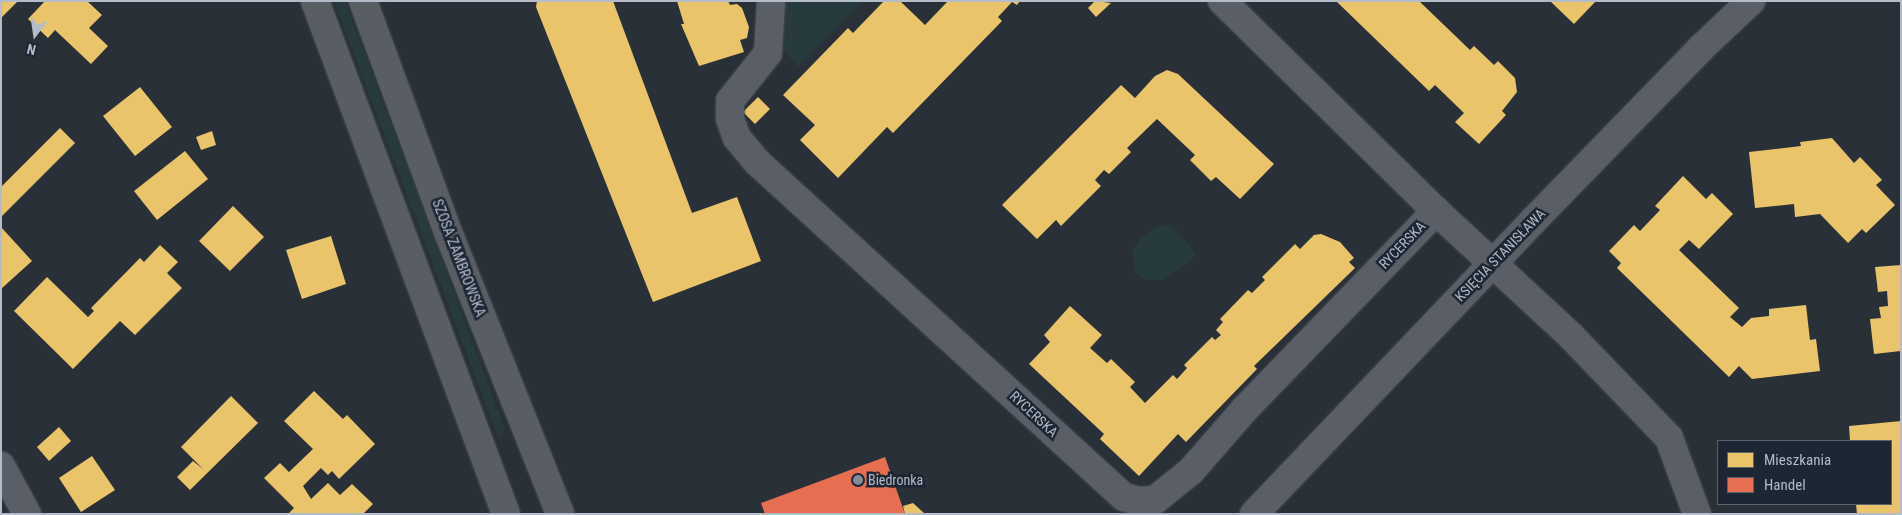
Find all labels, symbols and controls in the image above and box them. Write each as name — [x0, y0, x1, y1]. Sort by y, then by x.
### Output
north arrow — [10, 10, 60, 60]
text: N — [25, 41, 37, 58]
street label: SZOSA ZAMBROWSKA — [429, 197, 489, 319]
street label: KSIĘCIA STANISŁAWA — [1451, 205, 1549, 305]
street label: RYCERSKA — [1375, 218, 1429, 272]
street label: RYCERSKA — [1006, 388, 1062, 440]
legend — [1717, 440, 1892, 505]
text: Mieszkania — [1764, 451, 1831, 469]
place label: Biedronka — [868, 472, 923, 488]
marker: Biedronka — [852, 474, 864, 486]
text: Handel — [1764, 476, 1806, 494]

